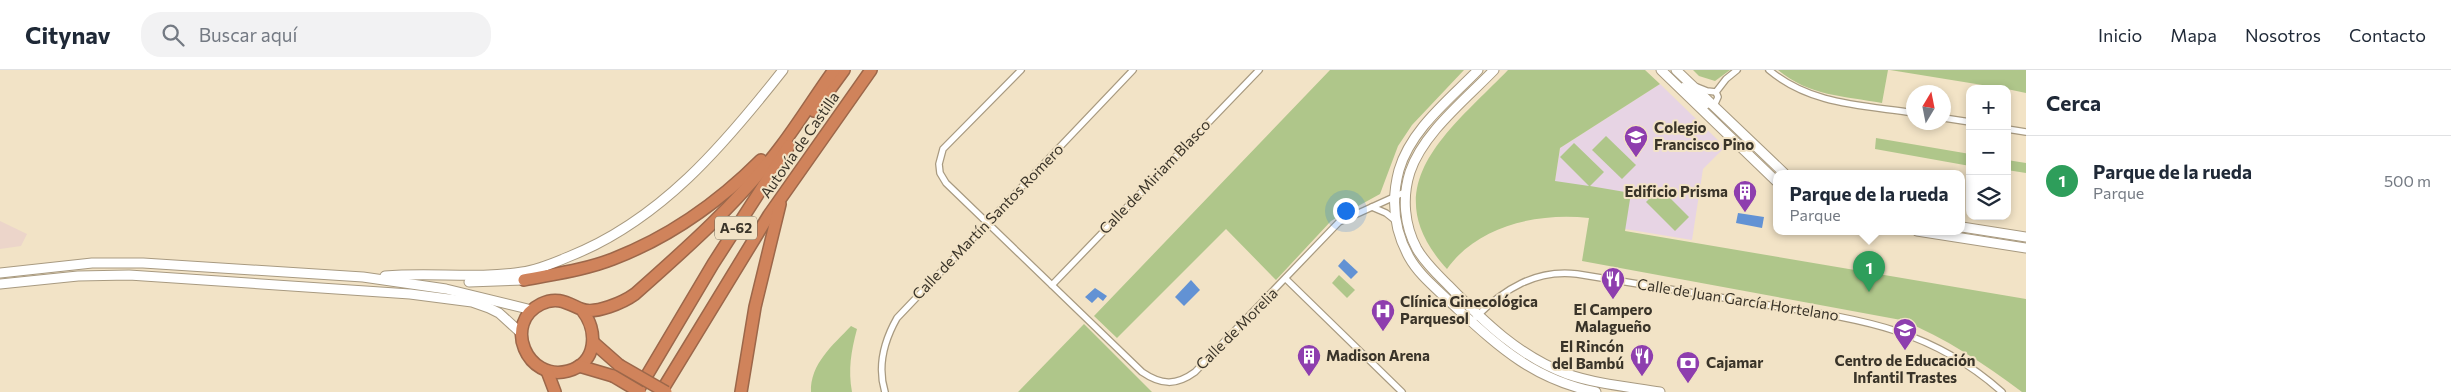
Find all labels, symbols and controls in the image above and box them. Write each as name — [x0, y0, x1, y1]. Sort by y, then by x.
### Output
search box — [141, 12, 491, 57]
text: Citynav — [25, 20, 111, 49]
icon: search — [159, 21, 187, 49]
text: Buscar aquí — [199, 23, 297, 46]
text: Inicio — [2098, 24, 2142, 46]
text: Mapa — [2170, 24, 2217, 46]
text: Nosotros — [2245, 24, 2321, 46]
text: Contacto — [2349, 24, 2426, 46]
north arrow — [1906, 85, 1951, 130]
map controls — [1966, 85, 2011, 220]
button: + — [1966, 85, 2011, 130]
street label: Autovía de Castilla — [756, 88, 843, 201]
text: Cerca — [2046, 90, 2101, 115]
street label: Calle de Miriam Blasco — [1095, 115, 1214, 237]
place label: Colegio Francisco Pino — [1654, 118, 1754, 153]
school or university icon: Colegio Francisco Pino — [1623, 124, 1649, 158]
button: − — [1966, 130, 2011, 175]
street label: Calle de Martín Santos Romero — [908, 140, 1067, 303]
text: Parque de la rueda — [2093, 160, 2252, 183]
popup — [1773, 170, 1965, 235]
text: 1 — [2058, 171, 2066, 190]
text: 500 m — [2384, 171, 2431, 190]
button: layers — [1966, 175, 2011, 220]
building icon: Edificio Prisma — [1732, 179, 1758, 213]
place label: Edificio Prisma — [1624, 182, 1728, 200]
text: Parque de la rueda — [1790, 182, 1948, 205]
text: Parque — [2093, 183, 2144, 202]
your location — [1333, 198, 1359, 224]
text: Parque — [1790, 205, 1841, 224]
road number: A-62 — [715, 216, 757, 240]
pin: 1 — [1853, 251, 1885, 292]
restaurant icon: El Campero Malagueño — [1600, 266, 1626, 300]
street label: Calle de Juan García Hortelano — [1636, 274, 1840, 324]
street label: Calle de Morelia — [1192, 284, 1281, 373]
place label: Clínica Ginecológica Parquesol — [1400, 292, 1538, 327]
hospital icon: Clínica Ginecológica Parquesol — [1370, 298, 1396, 332]
place label: El Campero Malagueño — [1574, 300, 1652, 335]
school or university icon: Centro de Educación Infantil Trastes — [1892, 317, 1918, 351]
place label: El Rincón del Bambú — [1552, 337, 1624, 372]
building icon: Madison Arena — [1296, 343, 1322, 377]
restaurant icon: El Rincón del Bambú — [1629, 343, 1655, 377]
place label: Madison Arena — [1326, 346, 1430, 364]
bank icon: Cajamar — [1675, 350, 1701, 384]
place label: Centro de Educación Infantil Trastes — [1834, 351, 1976, 386]
place label: Cajamar — [1706, 353, 1763, 371]

